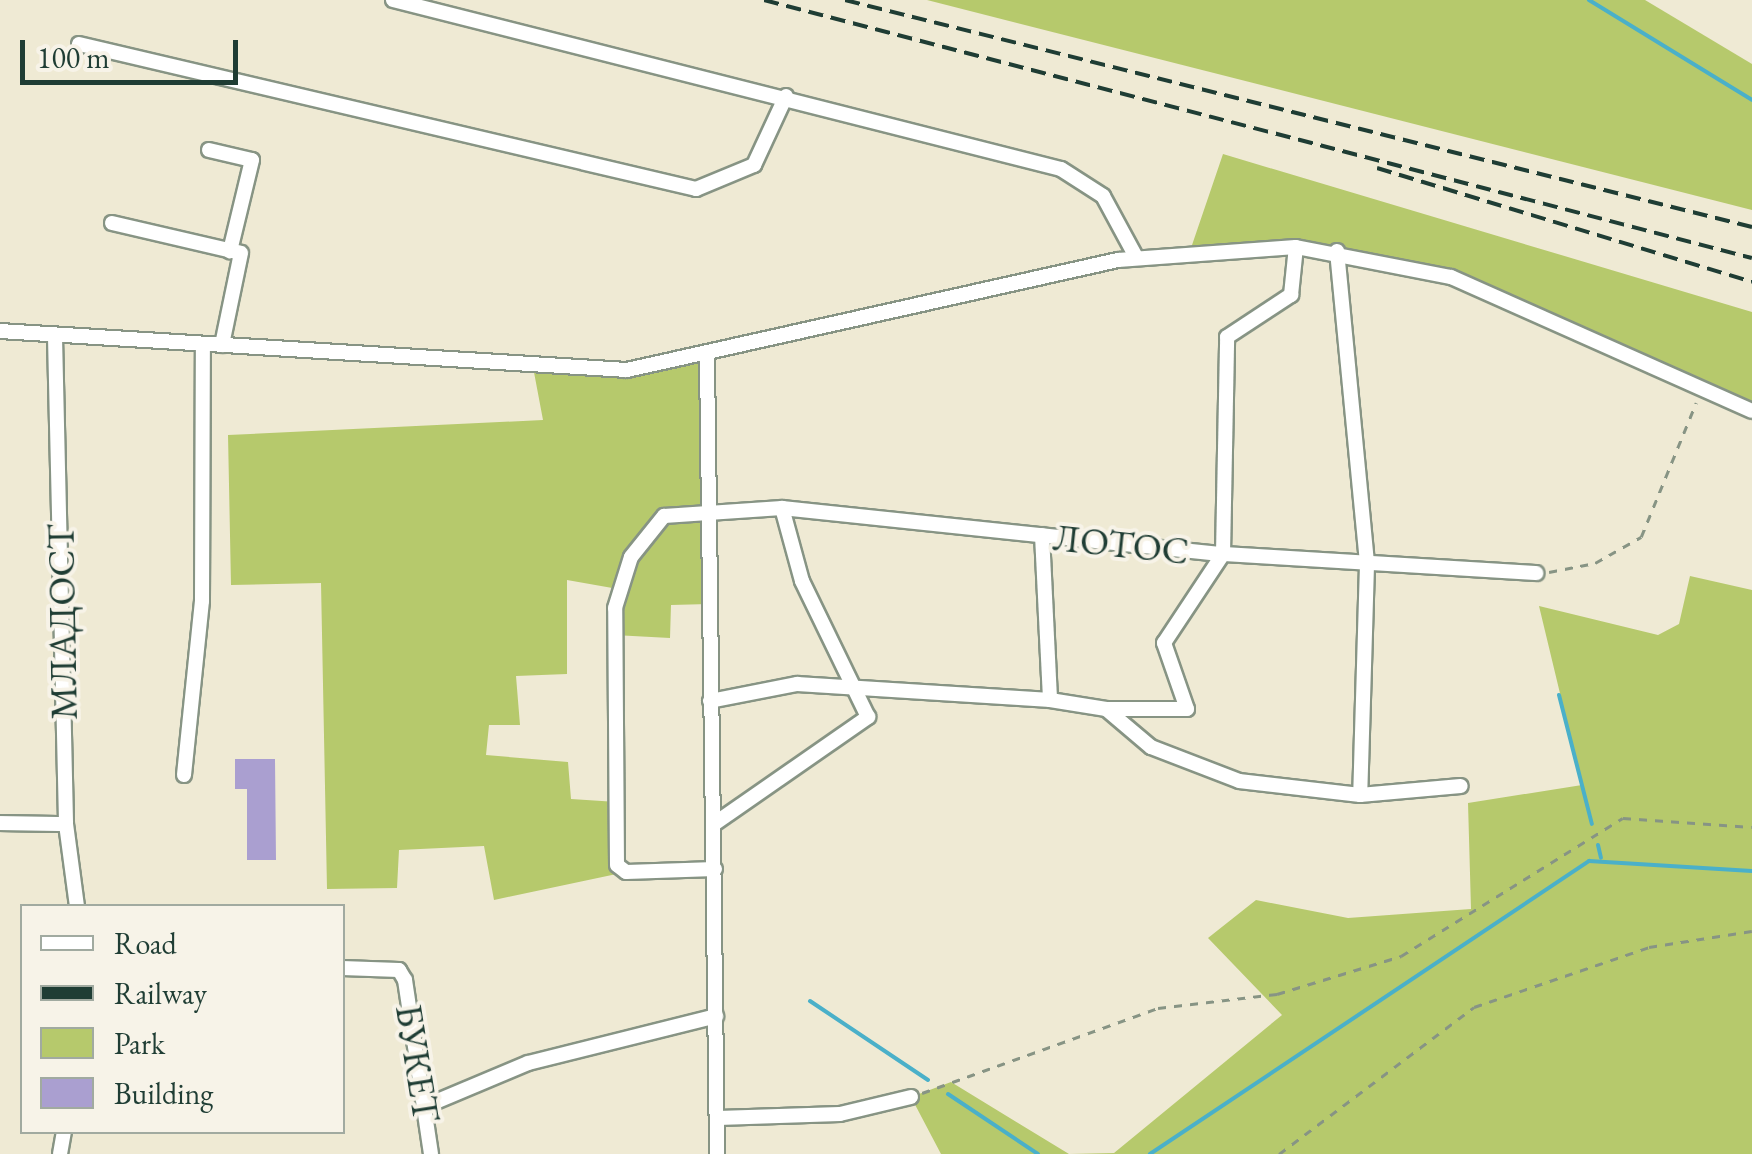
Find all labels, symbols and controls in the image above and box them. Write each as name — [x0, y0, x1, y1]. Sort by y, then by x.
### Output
scale bar — [25, 20, 242, 82]
text: 100 m — [37, 38, 110, 77]
street label: ЛОТОС — [1051, 514, 1191, 574]
street label: МЛАДОСТ — [37, 524, 87, 720]
legend — [20, 904, 345, 1134]
text: Road — [114, 924, 177, 963]
text: Railway — [114, 974, 207, 1013]
street label: БУКЕТ — [386, 1001, 450, 1125]
text: Park — [114, 1024, 165, 1063]
text: Building — [114, 1074, 213, 1113]

